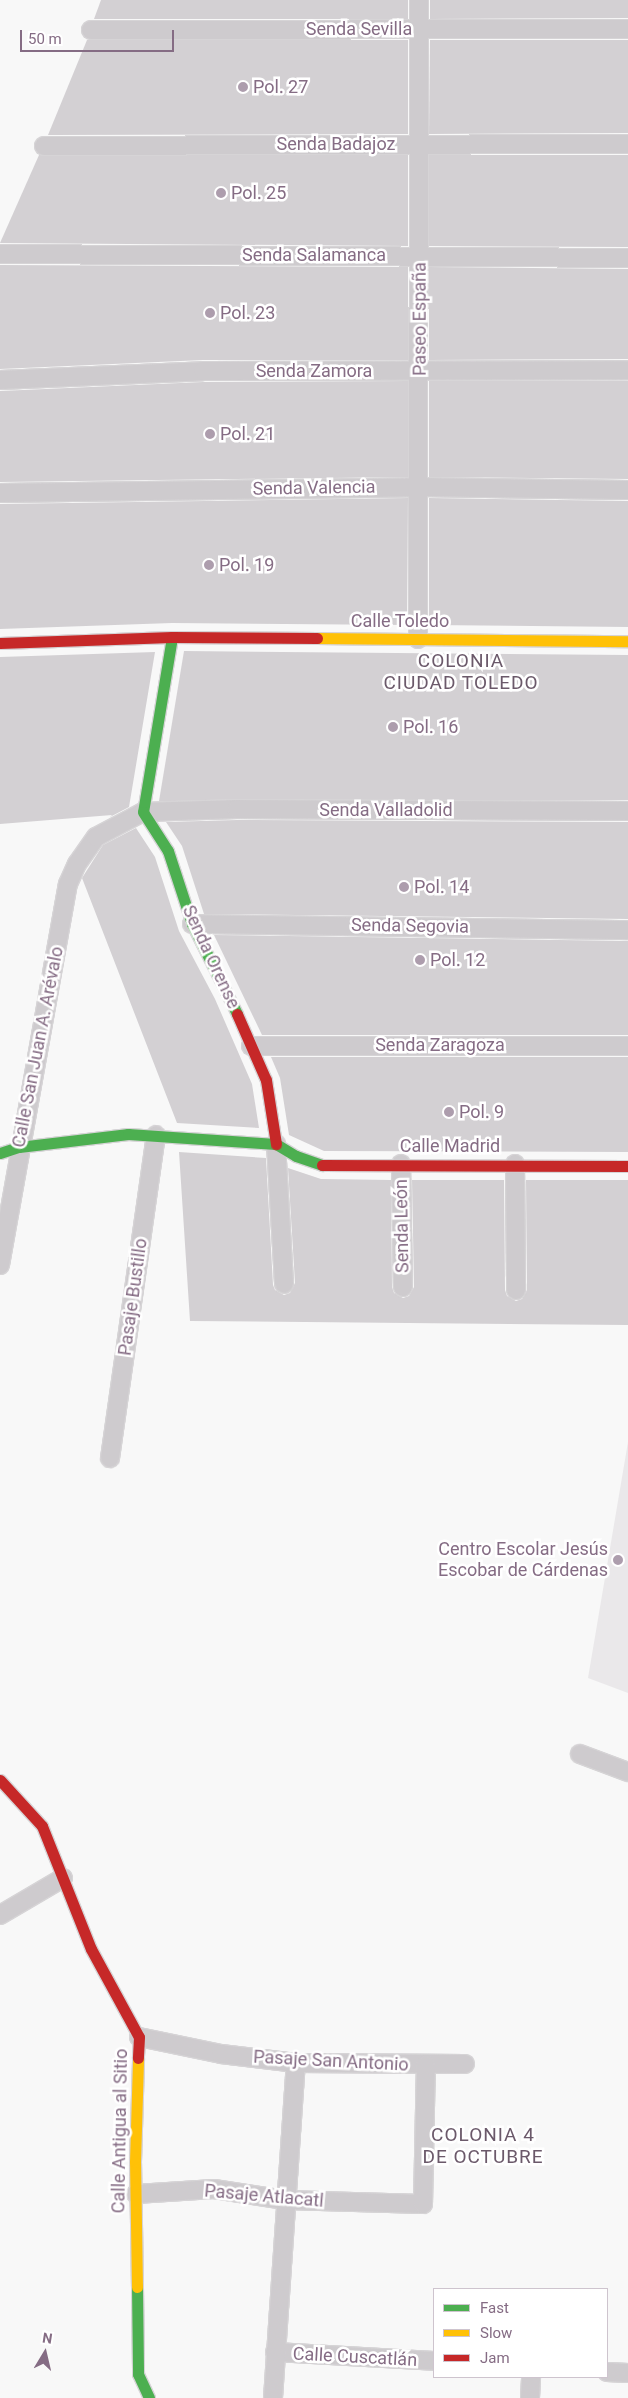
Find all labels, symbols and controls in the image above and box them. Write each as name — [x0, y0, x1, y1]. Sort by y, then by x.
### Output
street label: Senda Sevilla — [306, 18, 412, 40]
scale bar — [22, 20, 176, 52]
text: 50 m — [28, 30, 62, 48]
place label: Pol. 27 — [253, 76, 308, 98]
marker: Pol. 27 — [237, 81, 249, 93]
street label: Senda Badajoz — [277, 133, 395, 155]
place label: Pol. 25 — [231, 182, 286, 204]
marker: Pol. 25 — [215, 187, 227, 199]
street label: Senda Salamanca — [242, 244, 386, 266]
street label: Paseo España — [409, 262, 431, 376]
place label: Pol. 23 — [220, 302, 275, 324]
marker: Pol. 23 — [204, 307, 216, 319]
street label: Senda Zamora — [256, 360, 372, 382]
place label: Pol. 21 — [220, 423, 275, 445]
marker: Pol. 21 — [204, 428, 216, 440]
street label: Senda Valencia — [252, 476, 376, 500]
place label: Pol. 19 — [219, 554, 274, 576]
marker: Pol. 19 — [203, 559, 215, 571]
street label: Calle Toledo — [351, 610, 449, 632]
district label: COLONIA CIUDAD TOLEDO — [382, 650, 540, 694]
place label: Pol. 16 — [403, 716, 458, 738]
marker: Pol. 16 — [387, 721, 399, 733]
street label: Senda Valladolid — [319, 799, 453, 821]
place label: Pol. 14 — [414, 876, 469, 898]
marker: Pol. 14 — [398, 881, 410, 893]
street label: Senda Orense — [178, 902, 244, 1012]
street label: Senda Segovia — [351, 914, 469, 938]
street label: Calle San Juan A. Arévalo — [8, 945, 68, 1149]
place label: Pol. 12 — [430, 949, 485, 971]
marker: Pol. 12 — [414, 954, 426, 966]
street label: Senda Zaragoza — [375, 1034, 505, 1056]
place label: Pol. 9 — [459, 1101, 504, 1123]
marker: Pol. 9 — [443, 1106, 455, 1118]
street label: Calle Madrid — [400, 1135, 500, 1157]
street label: Senda León — [390, 1179, 414, 1273]
street label: Pasaje Bustillo — [114, 1237, 152, 1357]
place label: Centro Escolar Jesús Escobar de Cárdenas — [438, 1539, 608, 1582]
marker: Centro Escolar Jesús Escobar de Cárdenas — [612, 1554, 624, 1566]
street label: Pasaje San Antonio — [253, 2046, 409, 2076]
street label: Calle Antigua al Sitio — [108, 2048, 132, 2214]
district label: COLONIA 4 DE OCTUBRE — [421, 2124, 545, 2168]
street label: Pasaje Atlacatl — [203, 2180, 325, 2212]
legend — [433, 2288, 608, 2378]
text: Fast — [480, 2299, 509, 2317]
text: Slow — [480, 2324, 512, 2342]
north arrow — [20, 2328, 70, 2378]
text: N — [41, 2330, 53, 2347]
street label: Calle Cuscatlán — [292, 2343, 418, 2371]
text: Jam — [480, 2349, 510, 2367]

